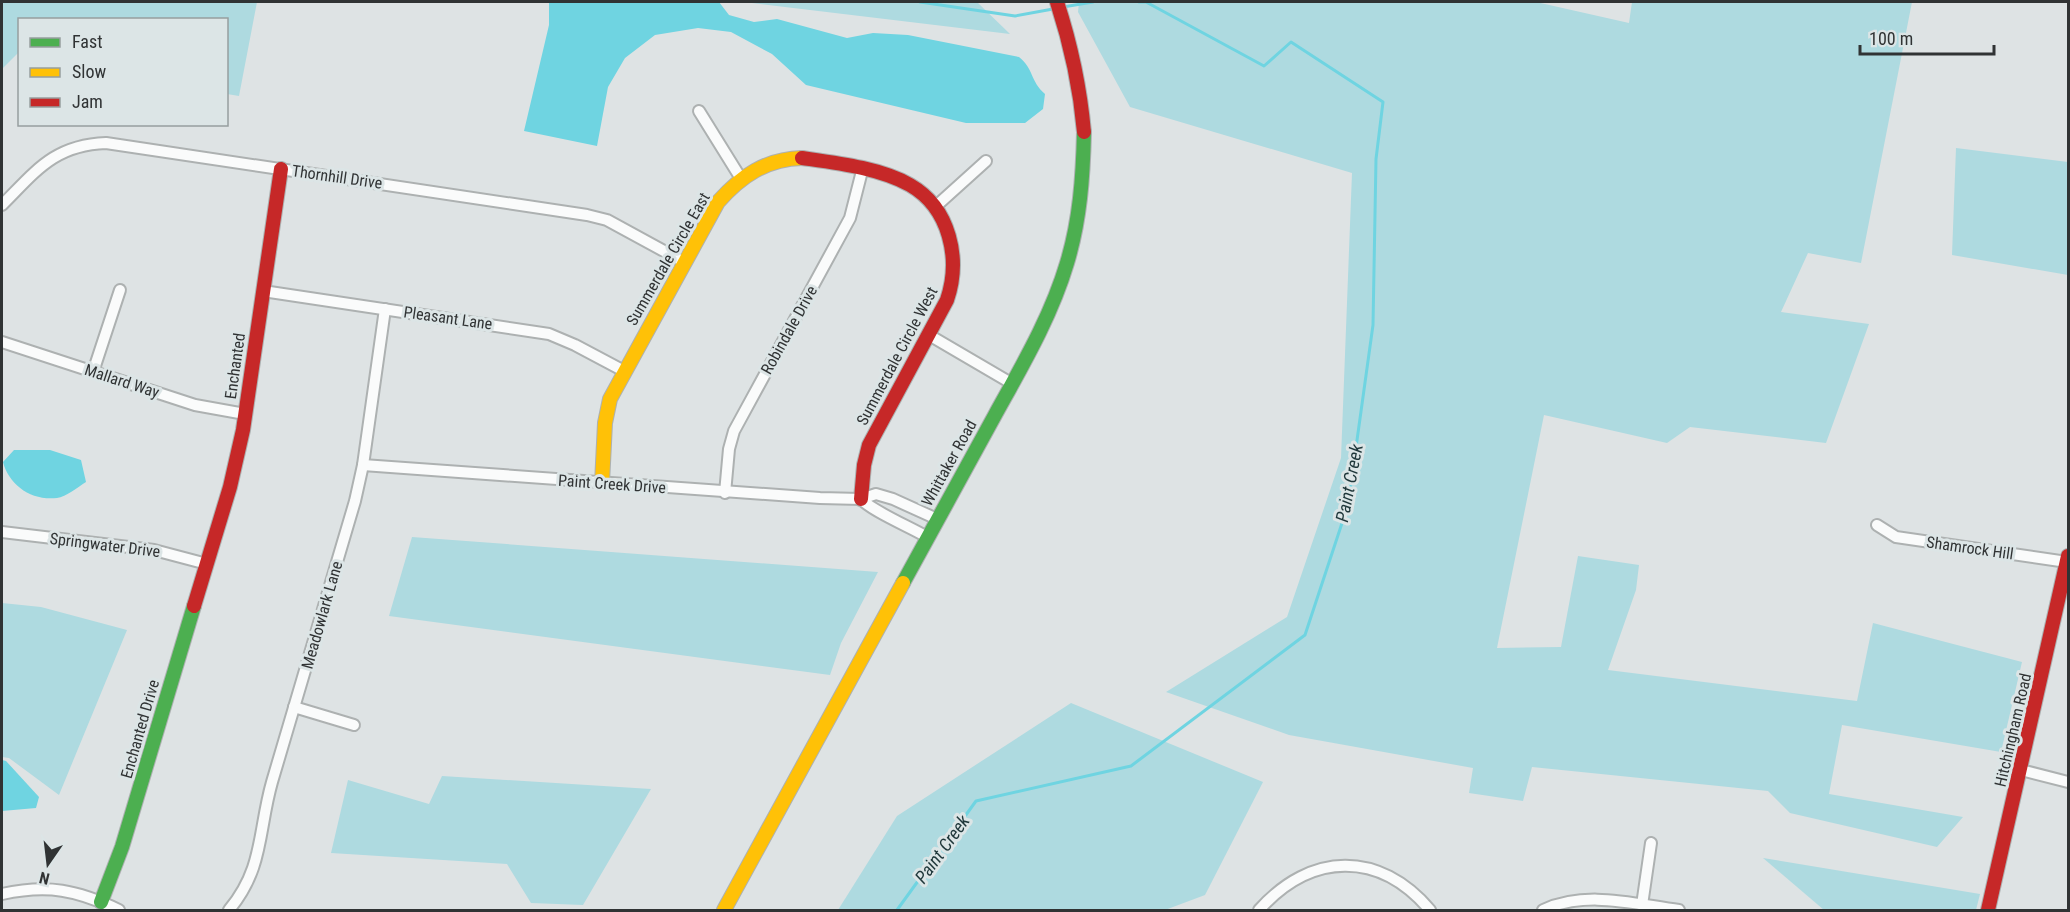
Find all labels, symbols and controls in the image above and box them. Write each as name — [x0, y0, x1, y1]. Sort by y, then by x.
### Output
legend — [18, 18, 228, 126]
scale bar — [1860, 18, 1994, 56]
text: 100 m — [1869, 28, 1913, 49]
text: Fast — [72, 31, 103, 52]
text: Slow — [72, 61, 107, 82]
text: Jam — [72, 91, 103, 112]
street label: Thornhill Drive — [291, 161, 383, 193]
street label: Summerdale Circle East — [622, 189, 714, 329]
street label: Robindale Drive — [757, 282, 821, 378]
street label: Summerdale Circle West — [852, 283, 942, 428]
street label: Pleasant Lane — [402, 302, 494, 334]
street label: Enchanted — [221, 332, 249, 400]
street label: Mallard Way — [82, 360, 162, 402]
street label: Whittaker Road — [917, 416, 981, 510]
water label: Paint Creek — [1331, 441, 1367, 524]
street label: Paint Creek Drive — [558, 471, 666, 497]
street label: Springwater Drive — [49, 529, 161, 561]
street label: Shamrock Hill — [1925, 532, 2015, 564]
street label: Meadowlark Lane — [298, 559, 346, 671]
street label: Hitchingham Road — [1991, 671, 2035, 789]
street label: Enchanted Drive — [117, 677, 163, 781]
water label: Paint Creek — [910, 810, 974, 887]
north arrow — [18, 834, 78, 894]
text: N — [37, 868, 52, 888]

